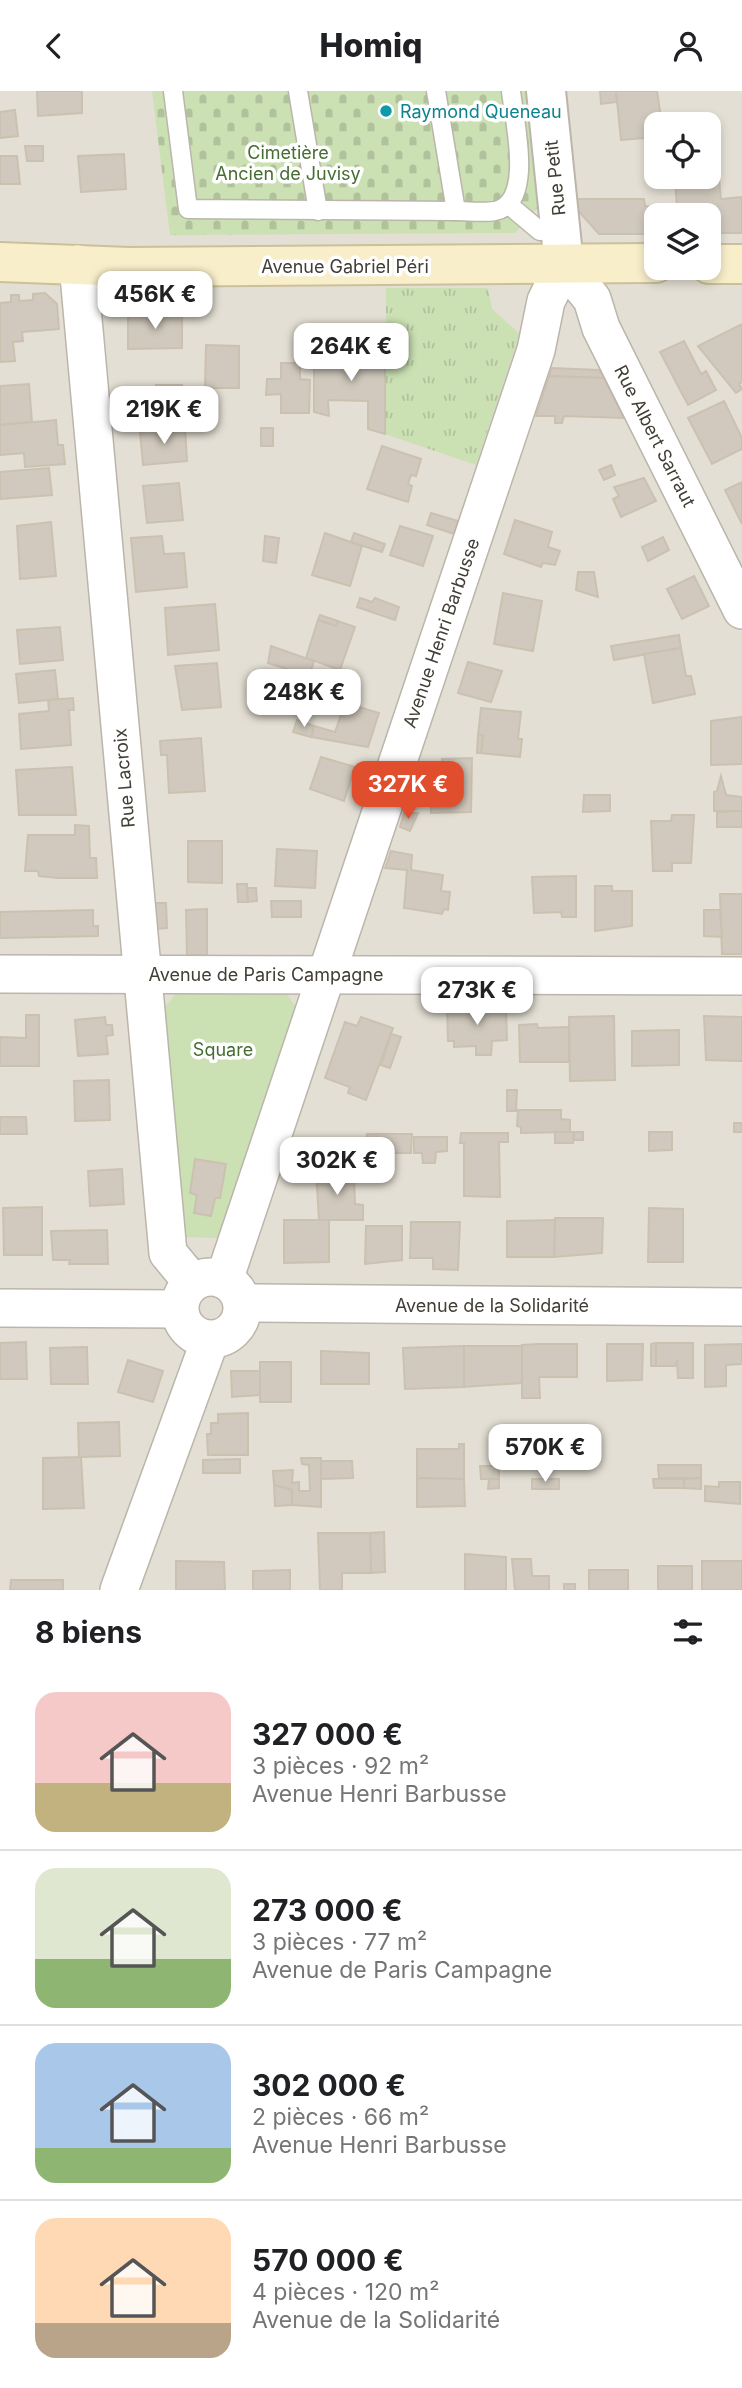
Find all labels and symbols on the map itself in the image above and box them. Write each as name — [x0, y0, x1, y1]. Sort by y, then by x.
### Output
place label: Raymond Queneau — [400, 101, 562, 122]
marker: Raymond Queneau — [378, 103, 394, 119]
street label: Rue Petit — [541, 139, 569, 217]
park label: Cimetière Ancien de Juvisy — [215, 142, 361, 184]
street label: Avenue Gabriel Péri — [261, 256, 429, 277]
pin: 456K € — [98, 271, 212, 331]
pin: 264K € — [294, 323, 408, 383]
street label: Rue Albert Sarraut — [610, 362, 700, 510]
pin: 219K € — [107, 387, 221, 446]
street label: Avenue Henri Barbusse — [399, 535, 483, 731]
pin: 248K € — [247, 669, 361, 729]
street label: Rue Lacroix — [109, 727, 139, 829]
pin: 327K € — [351, 761, 465, 821]
street label: Avenue de Paris Campagne — [149, 964, 383, 985]
pin: 273K € — [420, 967, 534, 1027]
park label: Square — [193, 1039, 253, 1060]
pin: 302K € — [280, 1137, 394, 1197]
street label: Avenue de la Solidarité — [395, 1295, 589, 1316]
pin: 570K € — [488, 1425, 602, 1484]

